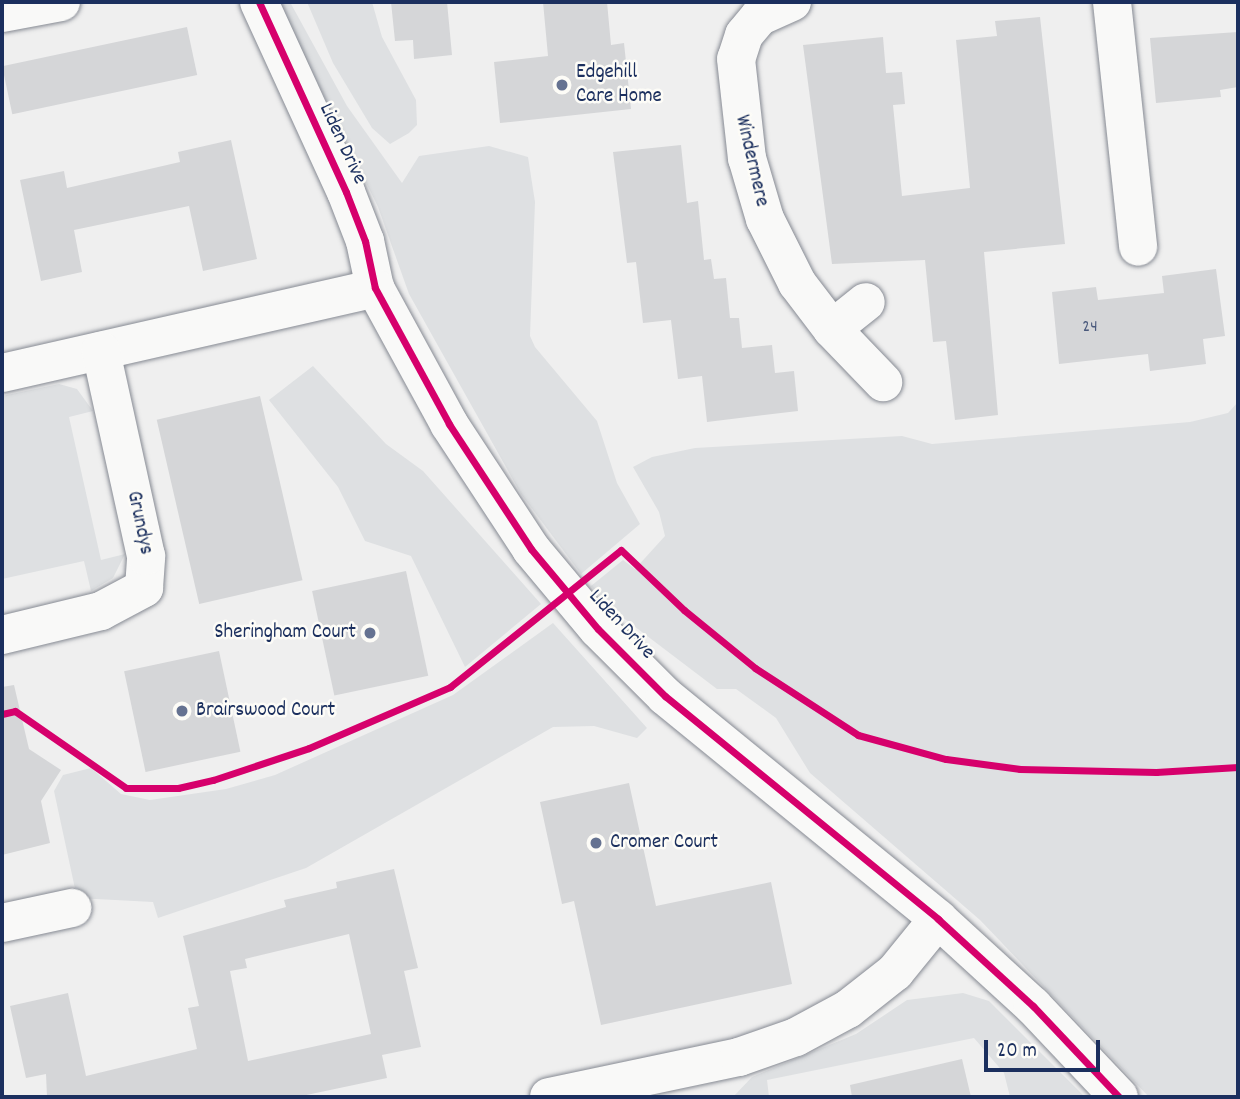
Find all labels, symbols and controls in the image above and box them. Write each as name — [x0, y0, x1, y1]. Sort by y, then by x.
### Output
place label: Edgehill Care Home — [576, 60, 662, 110]
marker: Edgehill Care Home — [554, 77, 570, 93]
street label: Liden Drive — [312, 99, 372, 189]
street label: Windermere — [728, 113, 774, 209]
house number: 24 — [1082, 317, 1098, 339]
street label: Grundys — [120, 489, 158, 557]
street label: Liden Drive — [582, 585, 660, 665]
place label: Sheringham Court — [214, 620, 356, 646]
marker: Sheringham Court — [362, 625, 378, 641]
place label: Brairswood Court — [196, 698, 335, 724]
marker: Brairswood Court — [174, 703, 190, 719]
place label: Cromer Court — [610, 830, 718, 856]
marker: Cromer Court — [588, 835, 604, 851]
scale bar — [988, 1026, 1104, 1070]
text: 20 m — [997, 1037, 1037, 1067]

